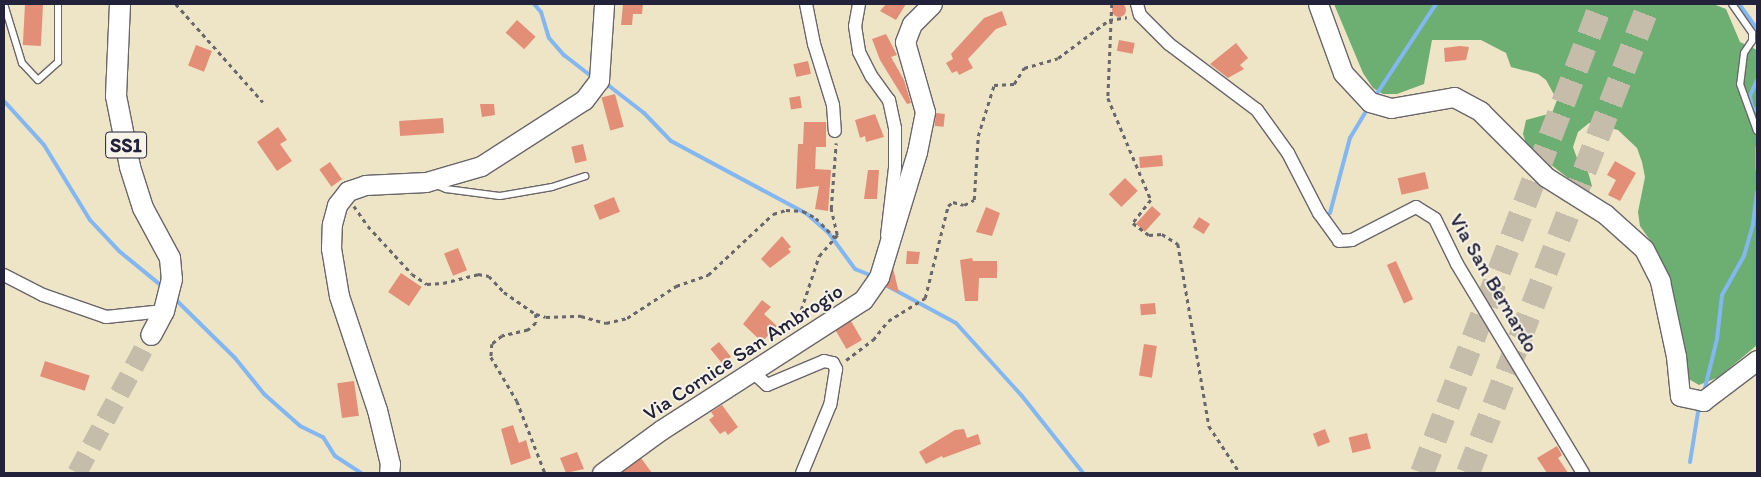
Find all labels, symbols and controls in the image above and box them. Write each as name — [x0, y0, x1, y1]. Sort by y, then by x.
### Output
road number: SS1 — [105, 128, 147, 162]
street label: Via San Bernardo — [1444, 209, 1544, 357]
street label: Via Cornice San Ambrogio — [638, 278, 848, 426]

